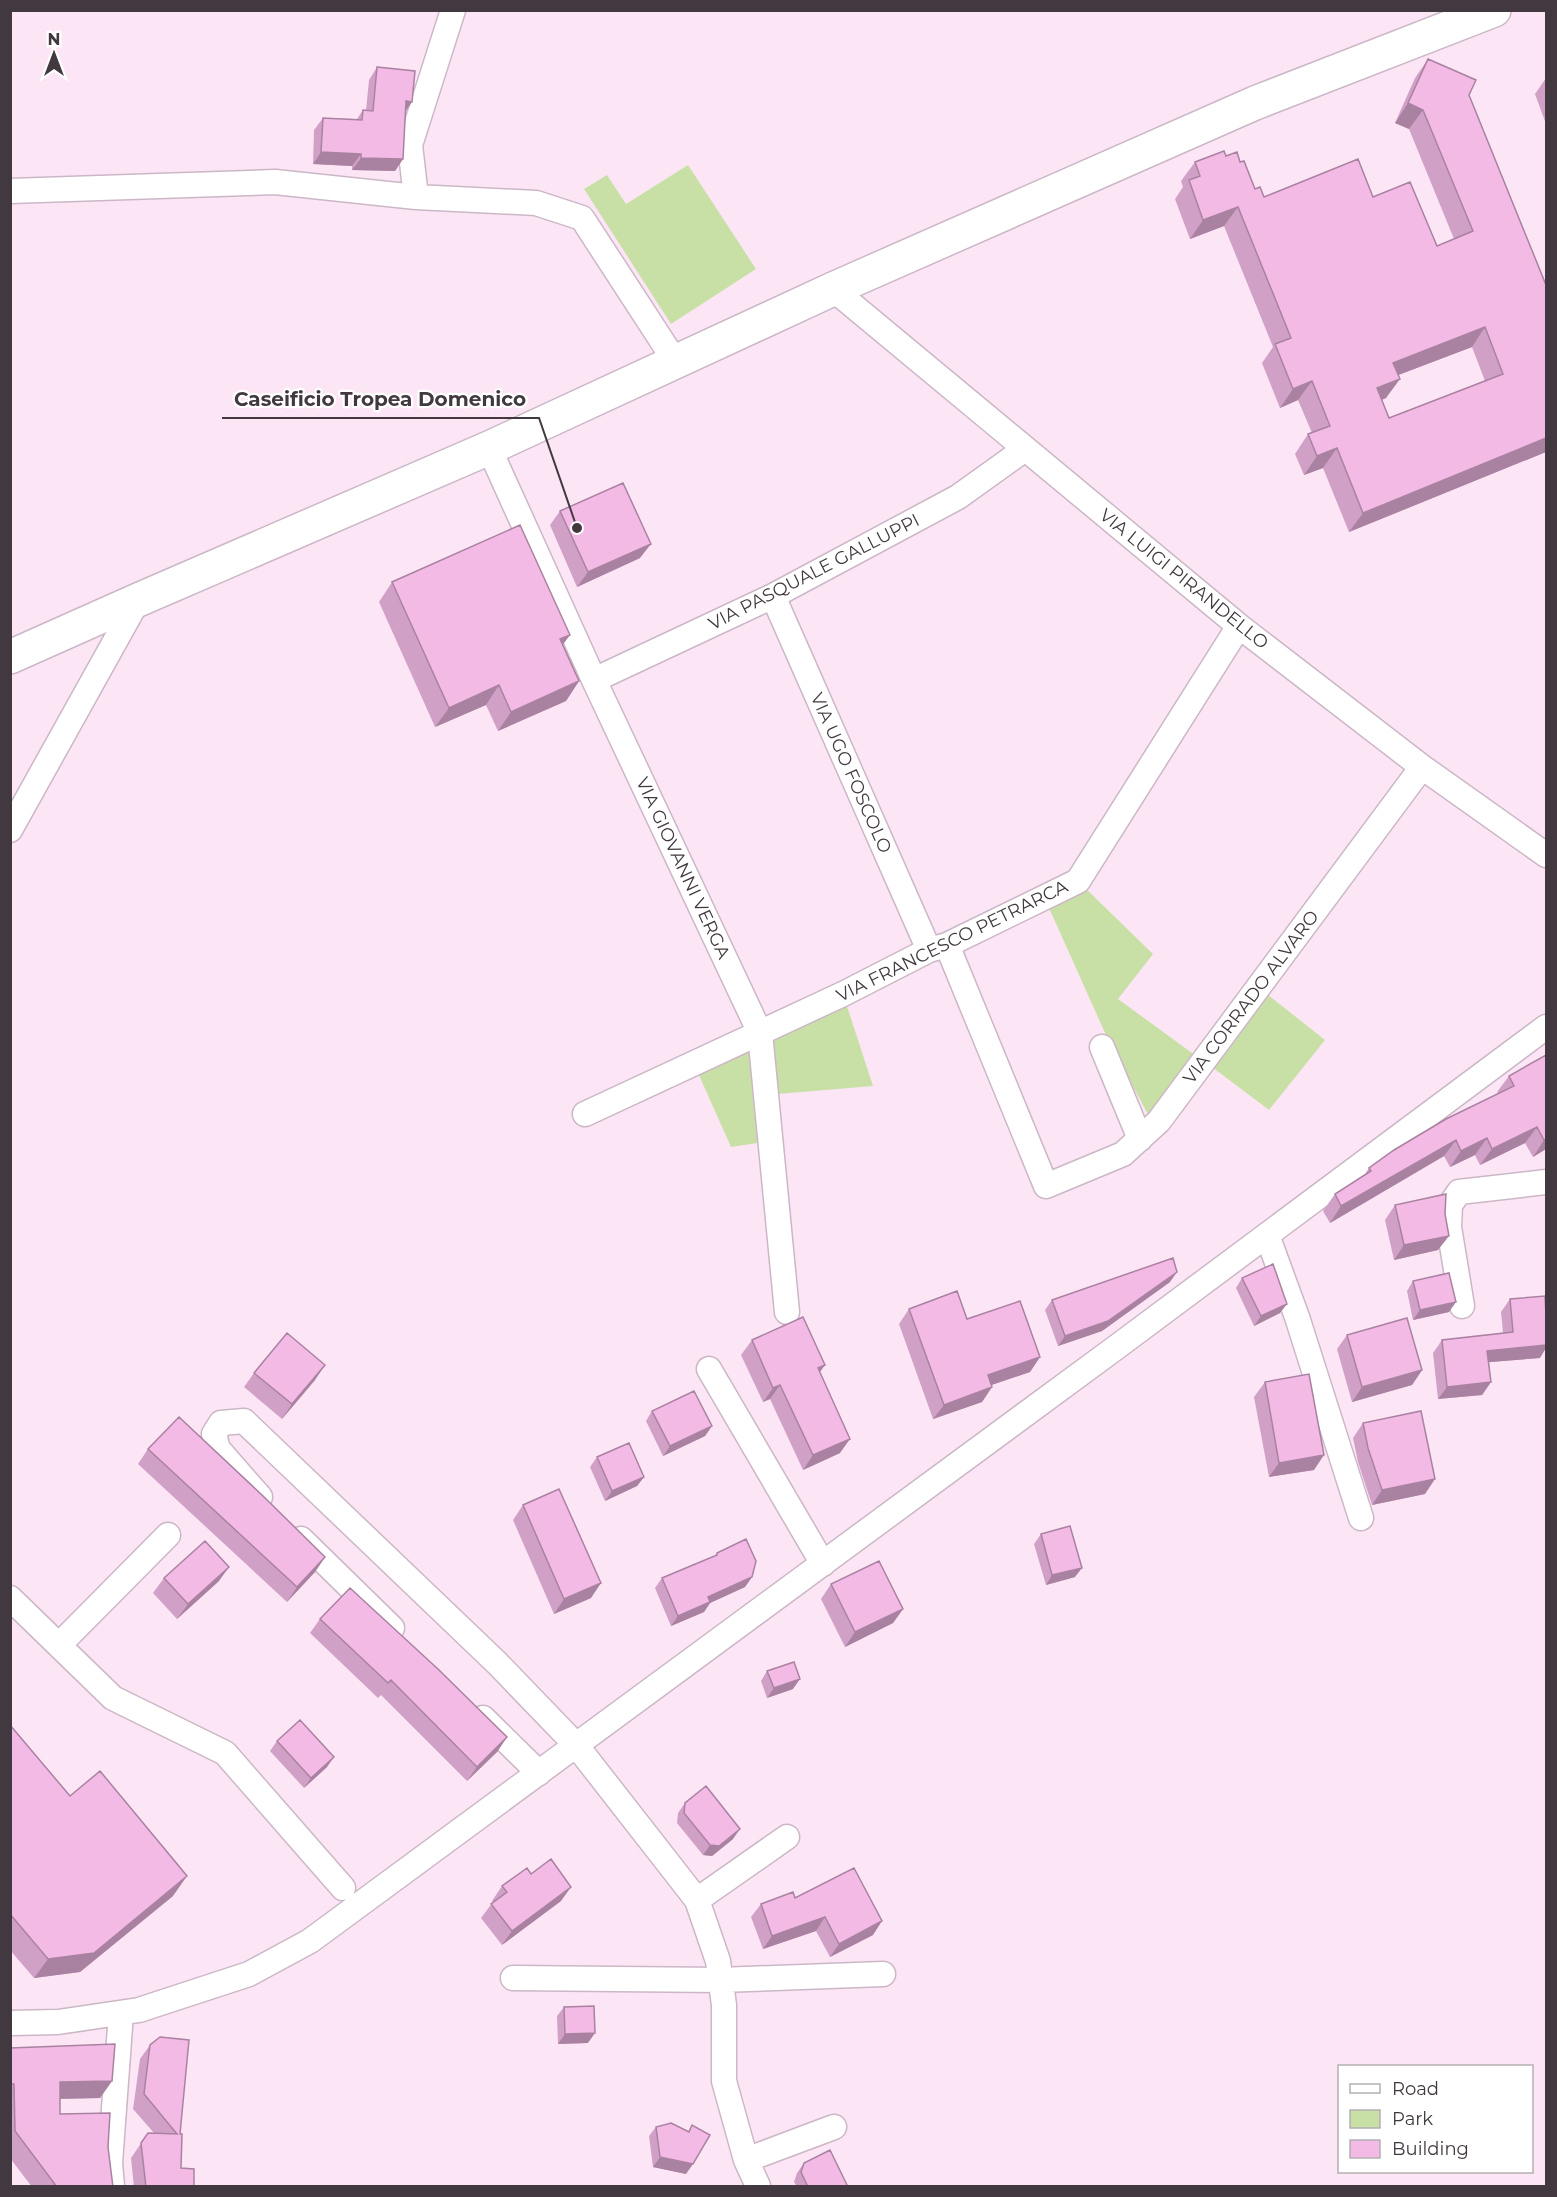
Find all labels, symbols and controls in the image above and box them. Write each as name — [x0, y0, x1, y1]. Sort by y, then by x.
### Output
north arrow — [24, 24, 84, 84]
text: N — [48, 30, 60, 49]
callout: Caseificio Tropea Domenico — [222, 380, 539, 418]
text: Caseificio Tropea Domenico — [234, 387, 526, 411]
street label: VIA LUIGI PIRANDELLO — [1095, 504, 1273, 654]
street label: VIA PASQUALE GALLUPPI — [705, 509, 923, 635]
street label: VIA UGO FOSCOLO — [806, 689, 896, 857]
street label: VIA GIOVANNI VERGA — [631, 774, 735, 962]
street label: VIA FRANCESCO PETRARCA — [833, 875, 1071, 1007]
street label: VIA CORRADO ALVARO — [1179, 906, 1323, 1088]
legend — [1338, 2065, 1533, 2173]
text: Road — [1392, 2078, 1439, 2100]
text: Park — [1392, 2108, 1433, 2130]
text: Building — [1392, 2138, 1469, 2160]

